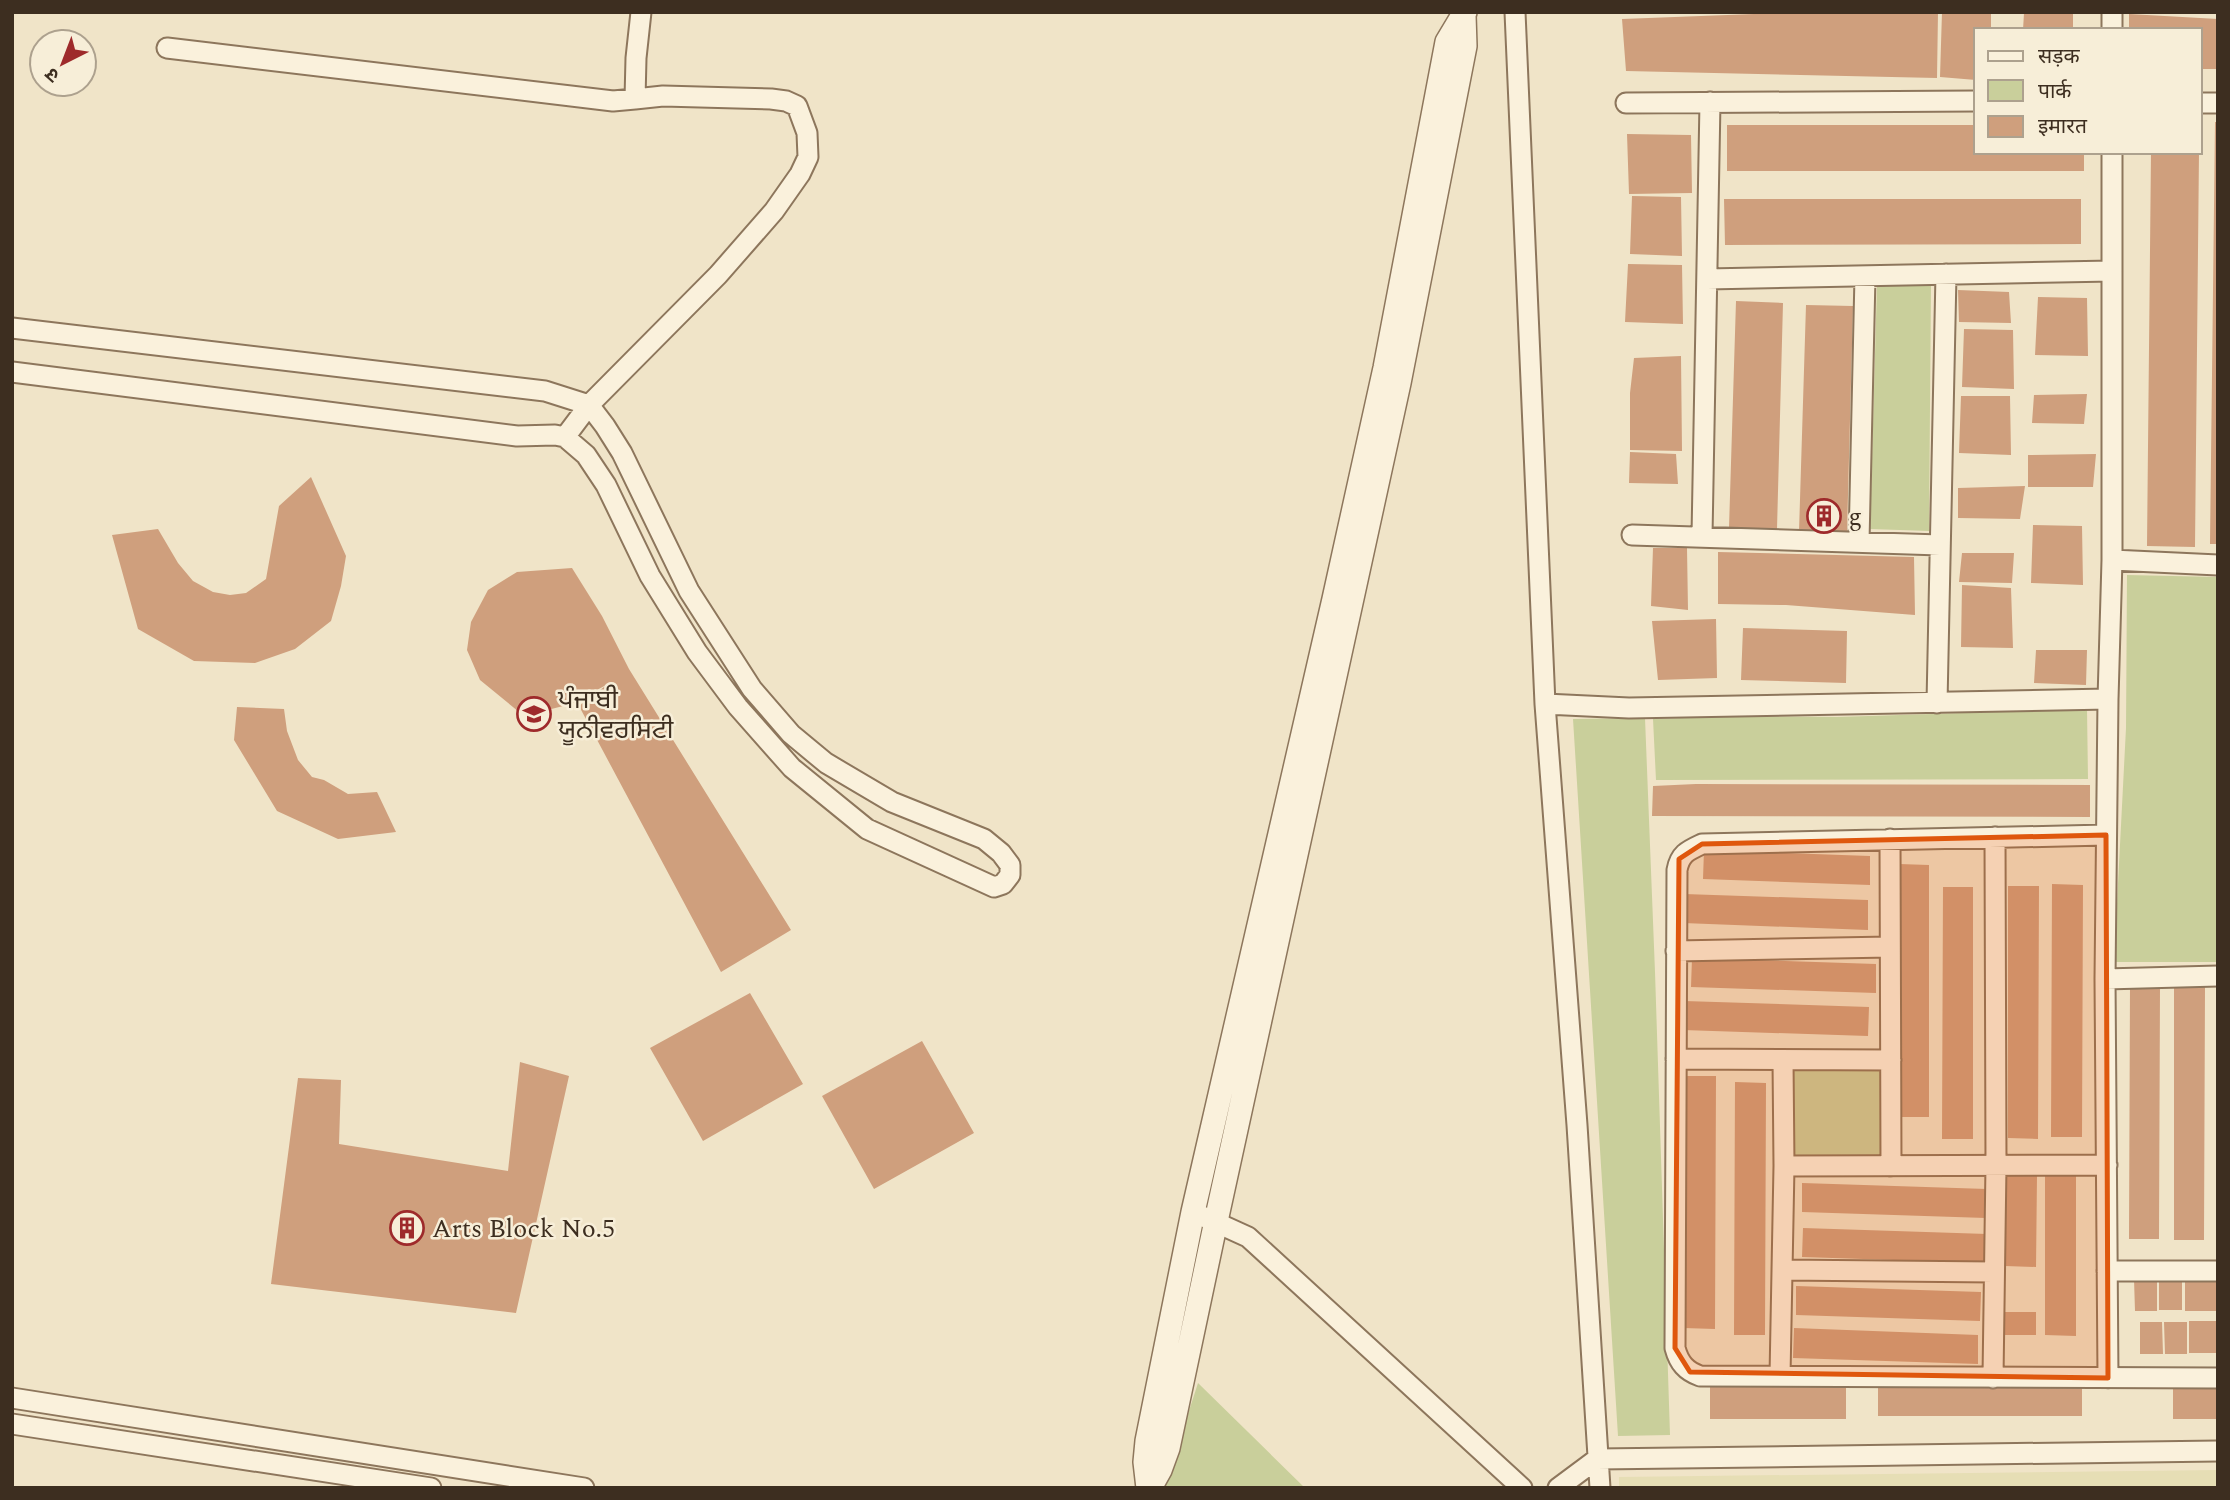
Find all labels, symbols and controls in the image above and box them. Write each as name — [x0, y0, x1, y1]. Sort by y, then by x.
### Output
north arrow — [28, 28, 98, 98]
legend — [1974, 28, 2202, 154]
text: सड़क — [2038, 41, 2080, 73]
text: उ — [38, 59, 66, 89]
text: पार्क — [2038, 76, 2072, 108]
text: इमारत — [2038, 111, 2088, 143]
building icon: g — [1805, 497, 1843, 535]
place label: g — [1848, 497, 1862, 537]
place label: ਪੰਜਾਬੀ ਯੂਨੀਵਰਸਿਟੀ — [557, 680, 674, 750]
school or university icon: ਪੰਜਾਬੀ ਯੂਨੀਵਰਸਿਟੀ — [515, 695, 553, 733]
building icon: Arts Block No.5 — [388, 1209, 426, 1247]
place label: Arts Block No.5 — [432, 1209, 615, 1249]

